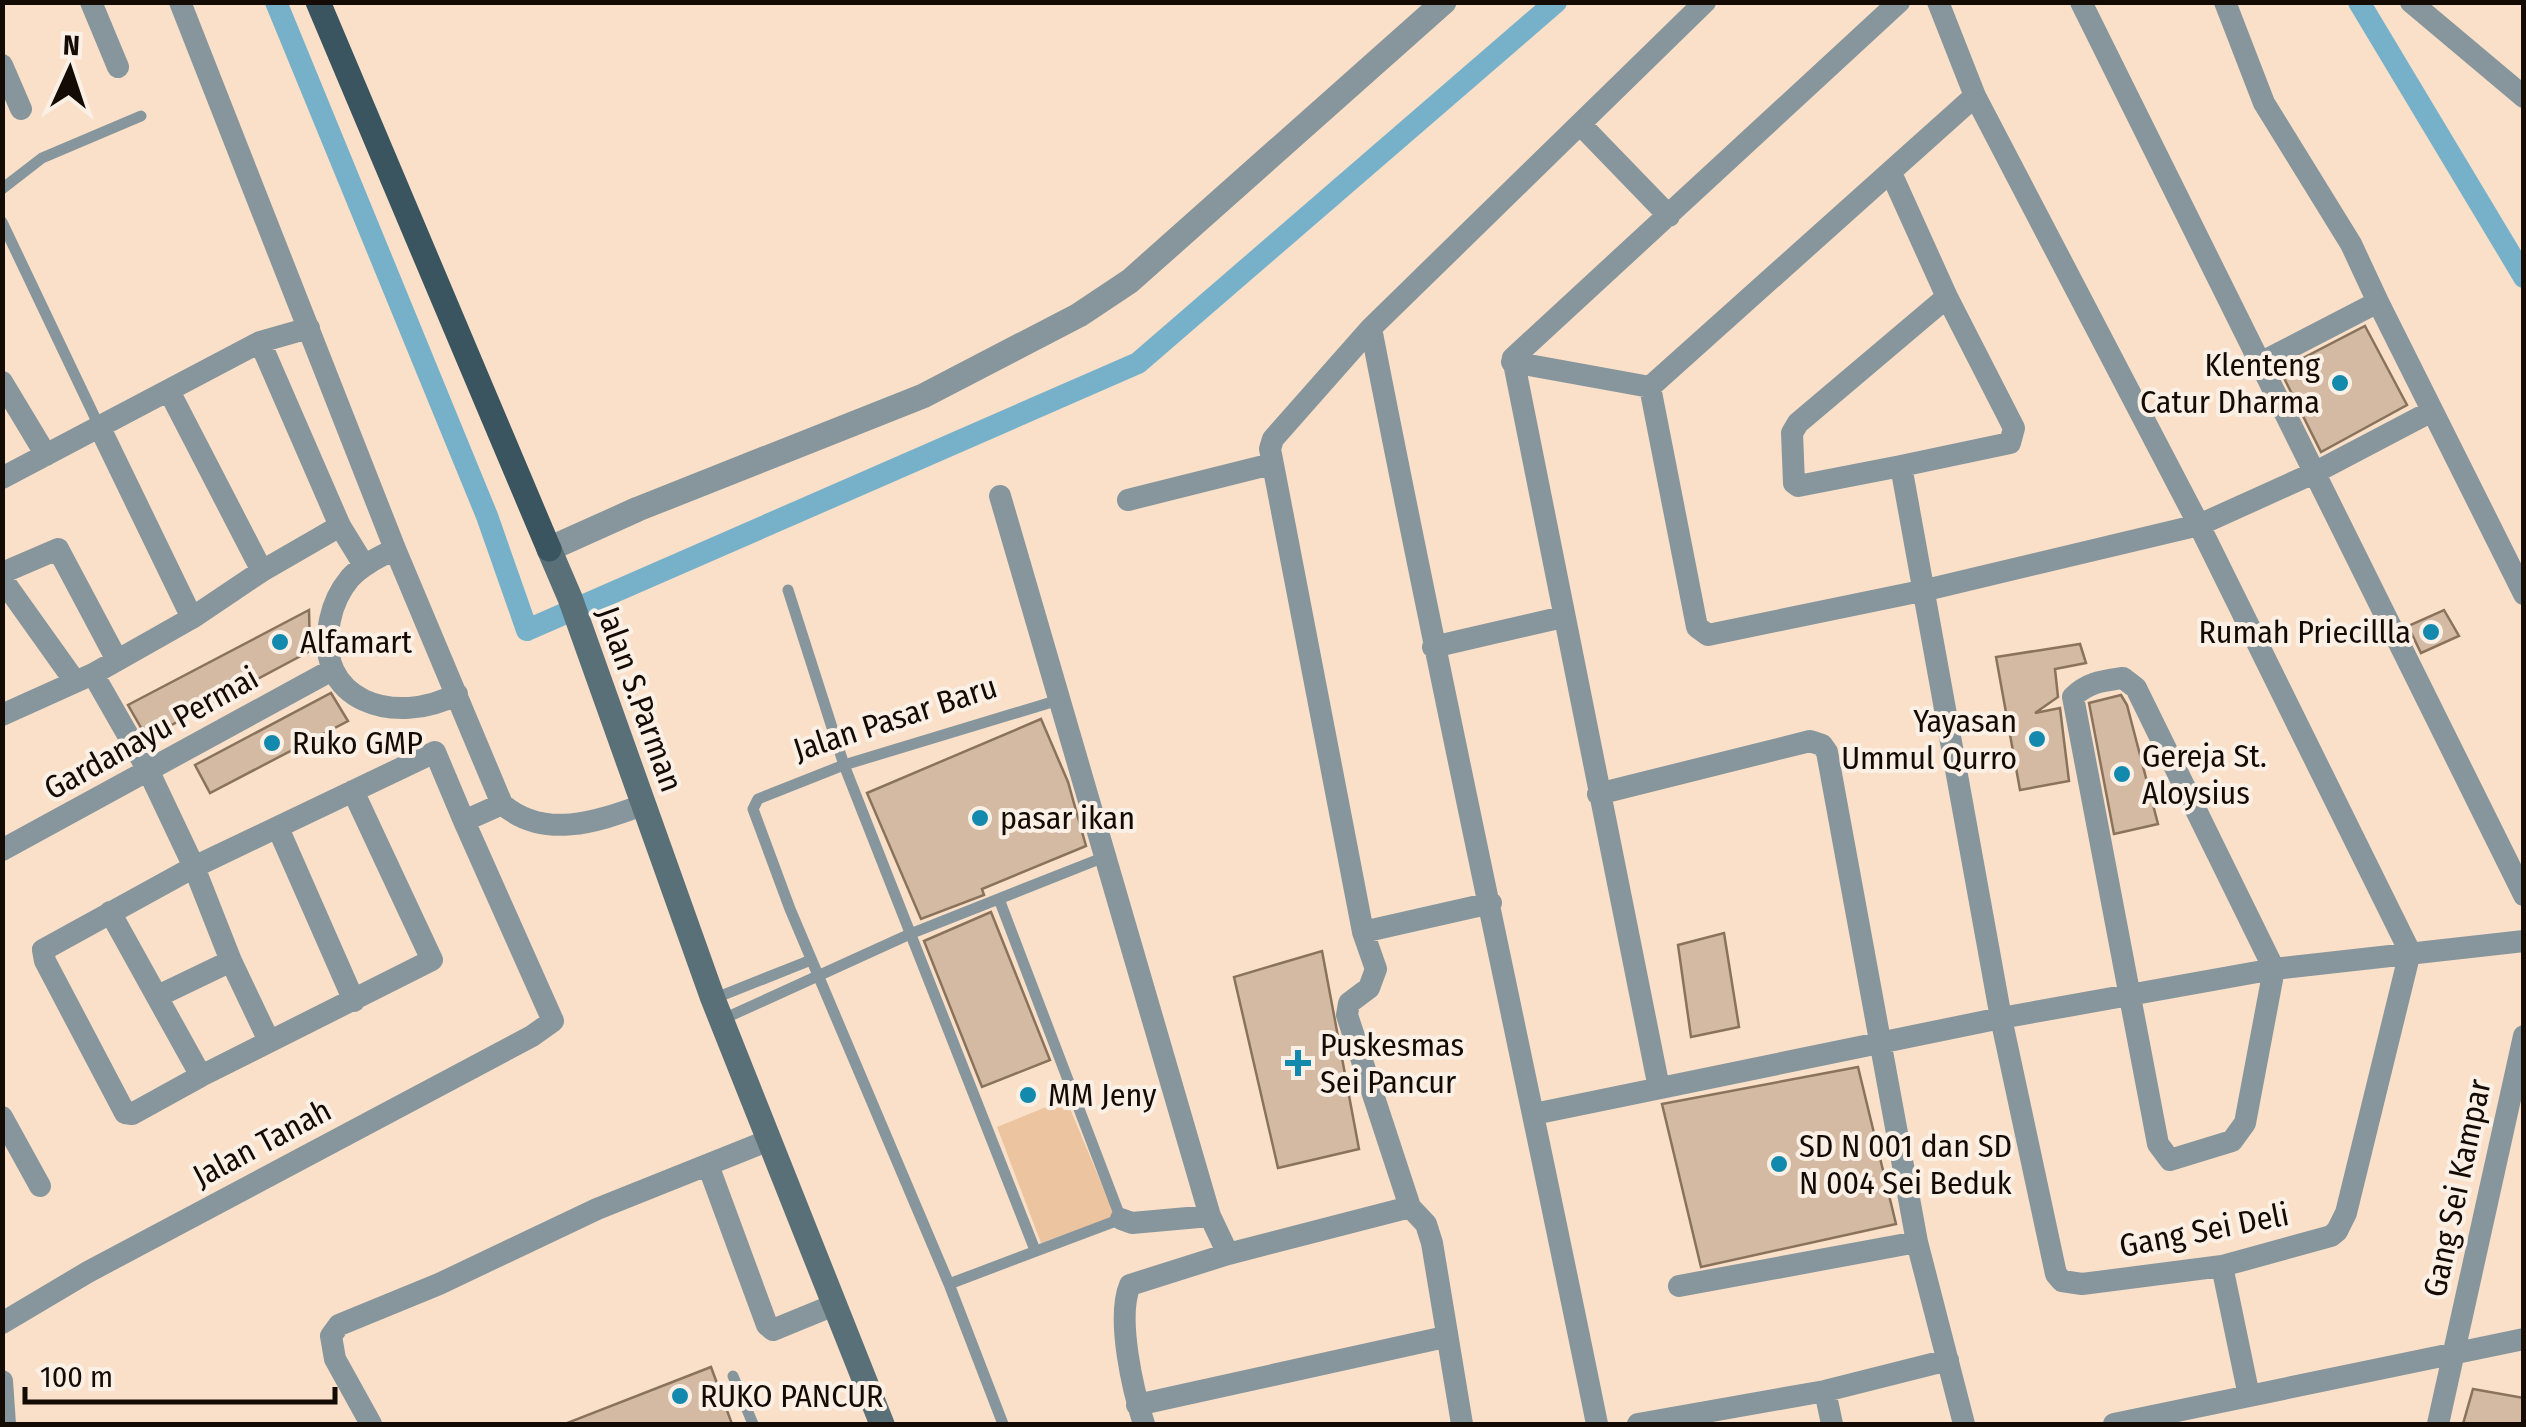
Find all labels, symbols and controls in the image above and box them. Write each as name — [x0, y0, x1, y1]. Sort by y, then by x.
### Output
north arrow — [20, 20, 120, 120]
text: N — [62, 29, 81, 62]
place label: Klenteng Catur Dharma — [2140, 346, 2320, 421]
marker: Klenteng Catur Dharma — [2329, 372, 2351, 394]
street label: Jalan S.Parman — [589, 601, 691, 797]
place label: Rumah Priecillla — [2198, 613, 2411, 651]
marker: Rumah Priecillla — [2420, 621, 2442, 643]
place label: Alfamart — [300, 623, 413, 661]
marker: Alfamart — [269, 631, 291, 653]
street label: Gardanayu Permai — [37, 658, 265, 808]
street label: Jalan Pasar Baru — [788, 667, 1002, 769]
place label: Yayasan Ummul Qurro — [1841, 702, 2017, 777]
place label: Ruko GMP — [292, 724, 423, 762]
marker: Yayasan Ummul Qurro — [2026, 728, 2048, 750]
marker: Ruko GMP — [261, 732, 283, 754]
place label: Gereja St. Aloysius — [2142, 737, 2267, 812]
marker: Gereja St. Aloysius — [2111, 763, 2133, 785]
place label: pasar ikan — [1000, 799, 1135, 837]
marker: pasar ikan — [969, 807, 991, 829]
place label: Puskesmas Sei Pancur — [1320, 1026, 1464, 1101]
marker: Puskesmas Sei Pancur — [1285, 1050, 1311, 1076]
place label: MM Jeny — [1048, 1076, 1157, 1114]
street label: Gang Sei Kampar — [2415, 1076, 2499, 1300]
marker: MM Jeny — [1017, 1084, 1039, 1106]
street label: Jalan Tanah — [187, 1091, 337, 1195]
place label: SD N 001 dan SD N 004 Sei Beduk — [1799, 1127, 2012, 1202]
marker: SD N 001 dan SD N 004 Sei Beduk — [1768, 1153, 1790, 1175]
street label: Gang Sei Deli — [2116, 1195, 2292, 1265]
scale bar — [25, 1342, 335, 1404]
text: 100 m — [40, 1359, 113, 1395]
place label: RUKO PANCUR — [700, 1377, 883, 1415]
marker: RUKO PANCUR — [669, 1385, 691, 1407]

